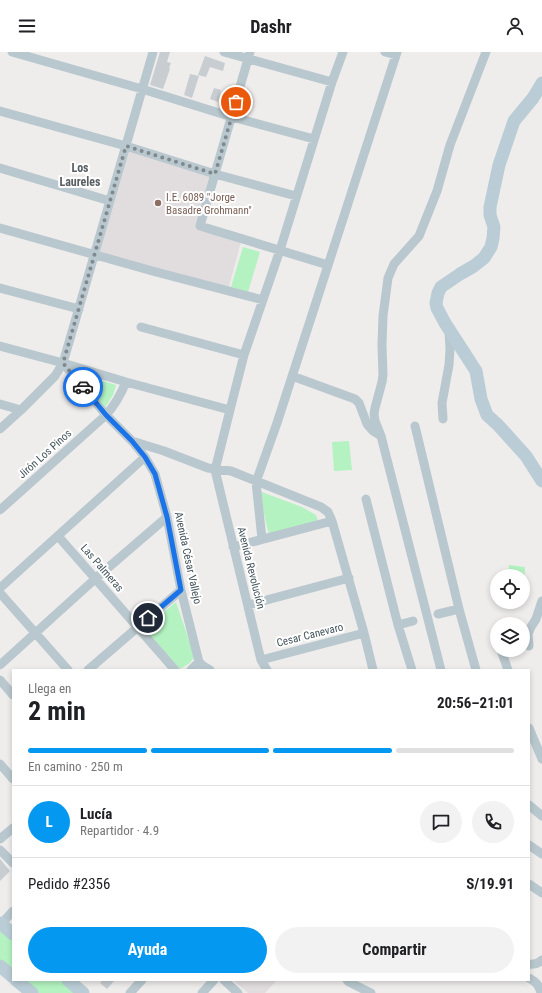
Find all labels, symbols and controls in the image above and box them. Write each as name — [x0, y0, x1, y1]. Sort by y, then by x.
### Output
icon: menu — [16, 15, 38, 37]
icon: person — [504, 15, 526, 37]
text: Dashr — [250, 16, 292, 37]
pin — [219, 85, 253, 119]
icon: bag — [225, 91, 247, 113]
district label: Los Laureles — [59, 161, 101, 189]
place label: I.E. 6089 "Jorge Basadre Grohmann" — [166, 191, 252, 217]
marker: I.E. 6089 "Jorge Basadre Grohmann" — [153, 198, 163, 208]
courier — [63, 367, 103, 407]
icon: car — [72, 376, 94, 398]
street label: Jirón Los Pinos — [16, 427, 74, 481]
street label: Avenida César Vallejo — [172, 511, 204, 606]
street label: Avenida Revolución — [234, 526, 268, 610]
street label: Las Palmeras — [78, 542, 126, 594]
map controls — [490, 569, 530, 657]
button: locate — [490, 569, 530, 609]
pin — [131, 601, 165, 635]
icon: home — [137, 607, 159, 629]
button: layers — [490, 617, 530, 657]
street label: Cesar Canevaro — [275, 620, 345, 650]
text: Llega en — [28, 681, 71, 696]
text: 20:56–21:01 — [437, 694, 514, 712]
text: 2 min — [28, 696, 86, 726]
text: En camino · 250 m — [28, 759, 123, 774]
button: chat — [420, 801, 462, 843]
button: phone — [472, 801, 514, 843]
text: Lucía — [80, 805, 112, 823]
text: L — [45, 813, 53, 831]
text: Repartidor · 4.9 — [80, 823, 159, 838]
text: Pedido #2356 — [28, 875, 110, 893]
text: S/19.91 — [466, 875, 514, 893]
button: Ayuda — [28, 927, 267, 973]
button: Compartir — [275, 927, 514, 973]

